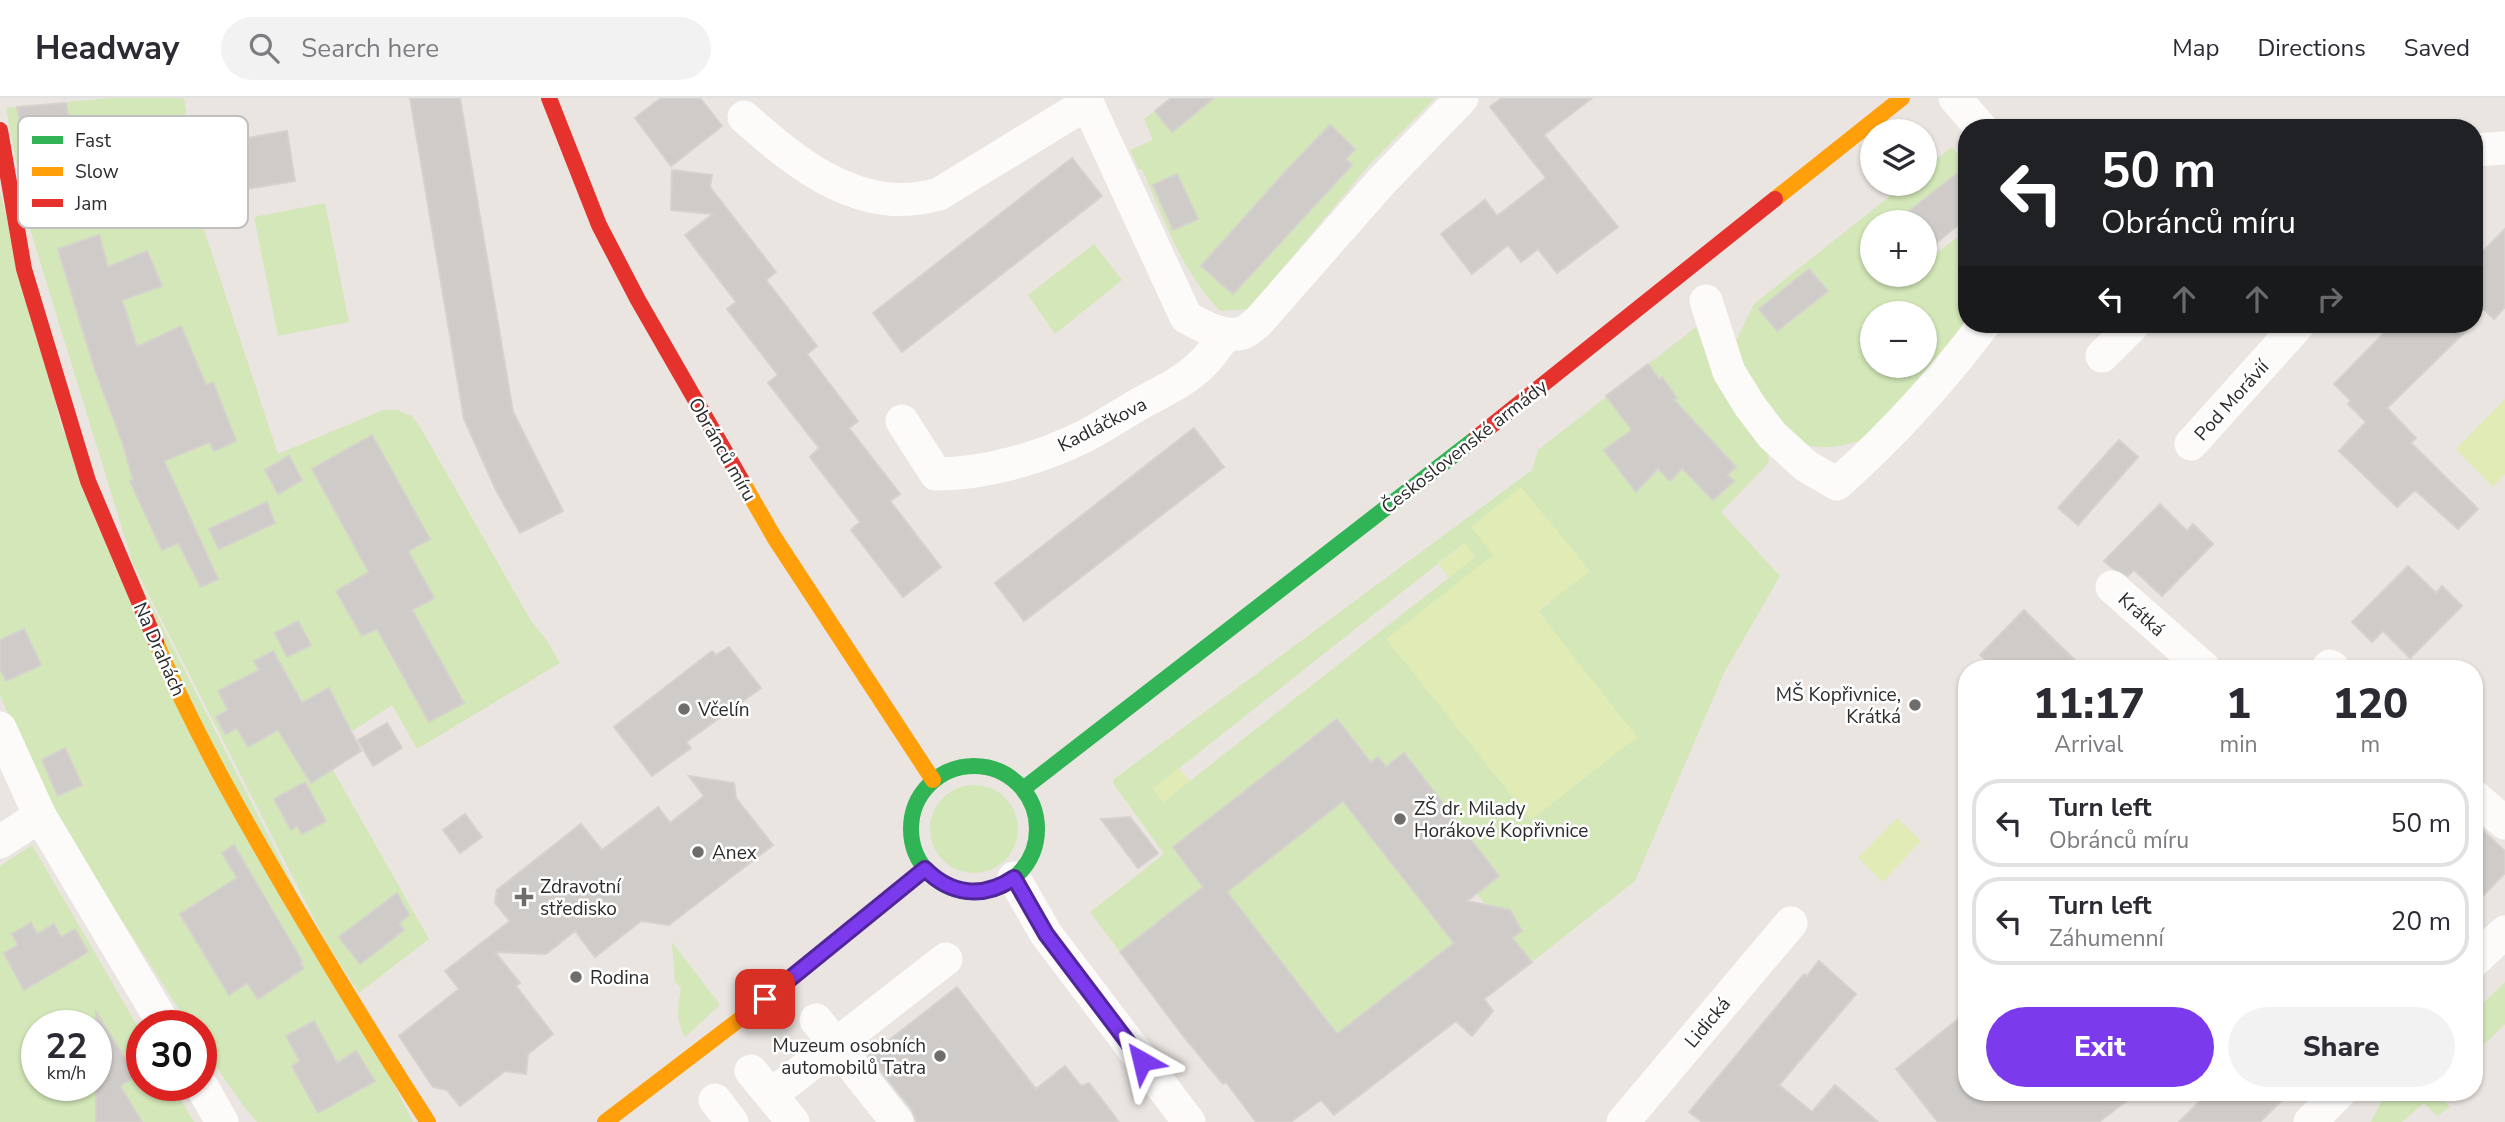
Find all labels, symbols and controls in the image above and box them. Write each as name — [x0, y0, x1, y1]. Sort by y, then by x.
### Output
search box — [221, 17, 711, 80]
text: Headway — [35, 26, 179, 71]
icon: search — [245, 29, 283, 67]
text: Search here — [301, 31, 439, 66]
text: Map — [2172, 32, 2219, 64]
text: Directions — [2257, 32, 2366, 64]
text: Saved — [2404, 32, 2470, 64]
legend — [18, 116, 248, 228]
map controls — [1860, 119, 1937, 378]
button: layers — [1860, 119, 1937, 196]
text: Fast — [75, 128, 111, 154]
text: 50 m — [2101, 137, 2216, 204]
icon: left — [1986, 147, 2077, 238]
text: Slow — [75, 159, 119, 185]
text: Jam — [74, 191, 108, 217]
text: Obránců míru — [2101, 201, 2296, 244]
button: + — [1860, 210, 1937, 287]
icon: left — [2092, 280, 2130, 318]
icon: ahead — [2165, 280, 2203, 318]
icon: ahead — [2238, 280, 2276, 318]
icon: right — [2311, 280, 2349, 318]
button: − — [1860, 301, 1937, 378]
street label: Pod Morávií — [2189, 354, 2276, 447]
street label: Československé armády — [1376, 374, 1553, 520]
street label: Kadláčkova — [1053, 391, 1152, 458]
street label: Obránců míru — [682, 393, 762, 506]
street label: Krátká — [2112, 587, 2170, 643]
street label: Na Drahách — [127, 598, 191, 701]
text: 11:17 — [2033, 676, 2145, 733]
text: 1 — [2226, 676, 2251, 733]
text: 120 — [2333, 676, 2408, 733]
place label: MŠ Kopřivnice, Krátká — [1776, 682, 1901, 730]
place label: Včelín — [697, 697, 750, 723]
marker: MŠ Kopřivnice, Krátká — [1907, 697, 1923, 713]
marker: Včelín — [676, 701, 692, 717]
text: Arrival — [2054, 729, 2123, 760]
text: min — [2220, 729, 2258, 760]
text: m — [2360, 729, 2380, 760]
text: Turn left — [2049, 790, 2152, 825]
place label: ZŠ dr. Milady Horákové Kopřivnice — [1414, 796, 1588, 844]
icon: left — [1990, 804, 2028, 842]
text: 50 m — [2391, 806, 2451, 841]
marker: ZŠ dr. Milady Horákové Kopřivnice — [1392, 811, 1408, 827]
text: Obránců míru — [2049, 825, 2189, 856]
place label: Anex — [712, 840, 757, 866]
marker: Anex — [690, 844, 706, 860]
place label: Zdravotní středisko — [540, 874, 622, 922]
marker: Zdravotní středisko — [514, 887, 534, 907]
text: Turn left — [2049, 888, 2152, 923]
icon: left — [1990, 902, 2028, 940]
text: 20 m — [2391, 904, 2451, 939]
text: Záhumenní — [2049, 923, 2164, 954]
place label: Rodina — [590, 965, 649, 991]
marker: Rodina — [568, 969, 584, 985]
pin — [735, 969, 795, 1029]
icon: arrive — [746, 980, 784, 1018]
street label: Lidická — [1679, 992, 1737, 1053]
button: Exit — [1986, 1007, 2214, 1087]
button: Share — [2228, 1007, 2455, 1087]
speed limit sign: 30 — [126, 1010, 217, 1101]
text: 22 — [45, 1023, 88, 1070]
position arrow — [1105, 1024, 1179, 1098]
place label: Muzeum osobních automobilů Tatra — [772, 1033, 926, 1081]
marker: Muzeum osobních automobilů Tatra — [932, 1048, 948, 1064]
text: km/h — [47, 1061, 86, 1085]

